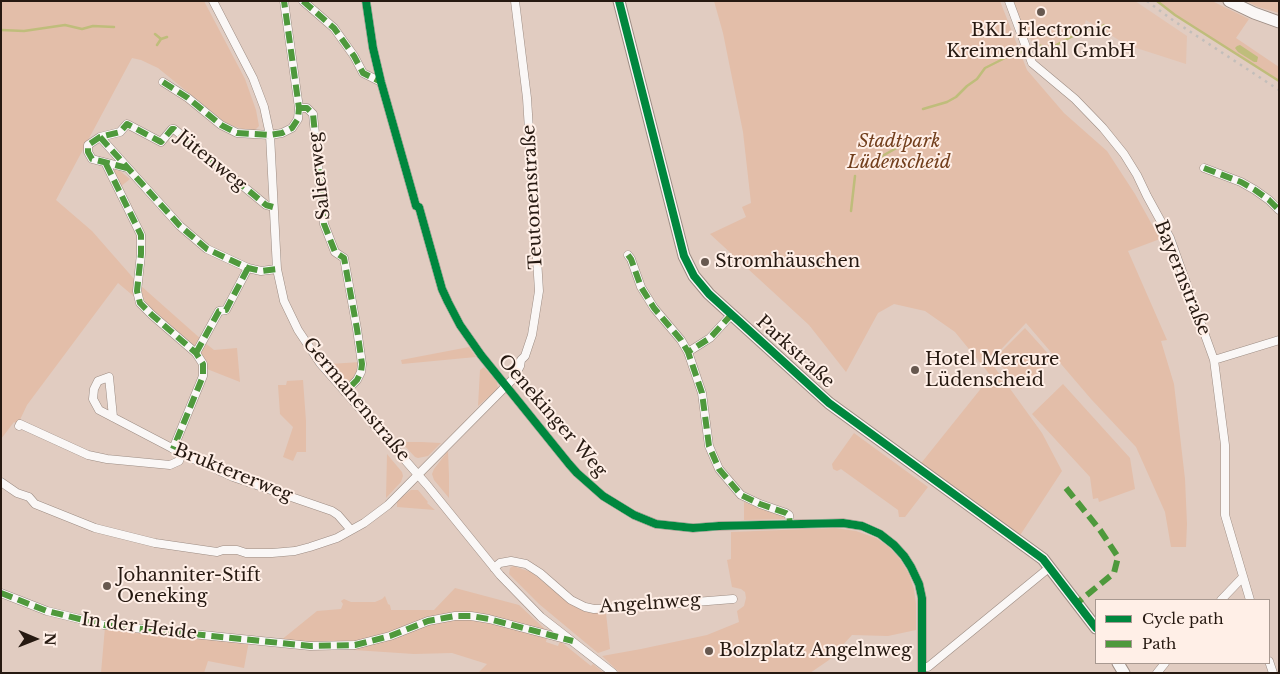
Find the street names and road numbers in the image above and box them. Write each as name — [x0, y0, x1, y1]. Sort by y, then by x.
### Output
street label: Teutonenstraße — [518, 124, 548, 270]
street label: Jütenweg — [172, 126, 250, 196]
street label: Salierweg — [305, 131, 335, 221]
street label: Bayernstraße — [1149, 217, 1215, 339]
street label: Parkstraße — [751, 311, 839, 393]
street label: Germanenstraße — [298, 334, 414, 466]
street label: Oenekinger Weg — [493, 350, 611, 482]
street label: Bruktererweg — [171, 439, 295, 507]
street label: Angelnweg — [599, 590, 701, 618]
street label: In der Heide — [80, 609, 198, 645]

